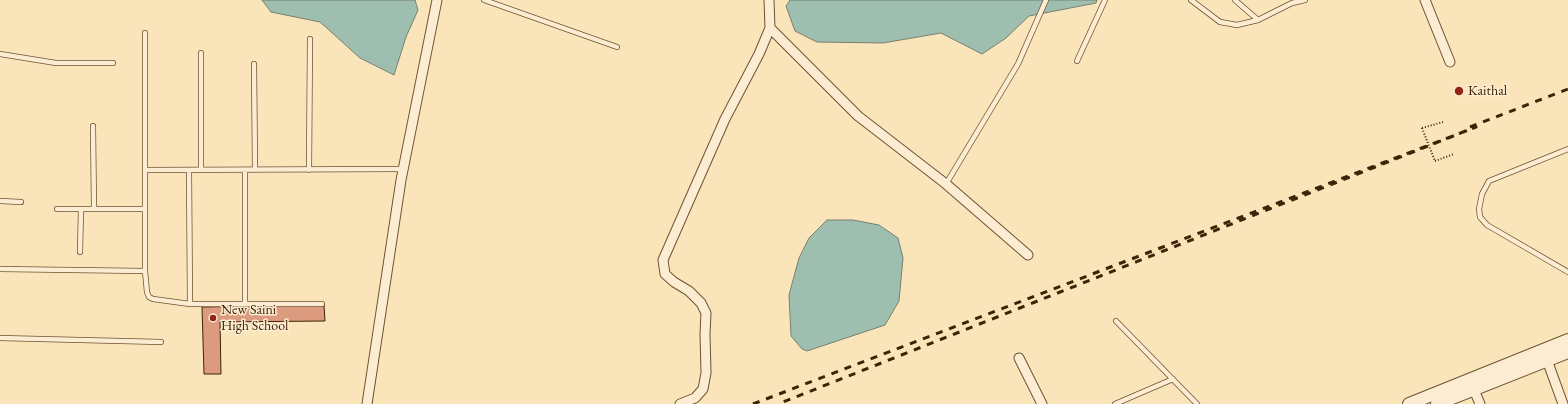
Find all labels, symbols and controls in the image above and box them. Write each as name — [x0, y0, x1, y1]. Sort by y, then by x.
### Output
place label: Kaithal — [1468, 83, 1507, 99]
marker: Kaithal — [1453, 85, 1465, 97]
place label: New Saini High School — [221, 302, 288, 334]
marker: New Saini High School — [208, 313, 218, 323]

